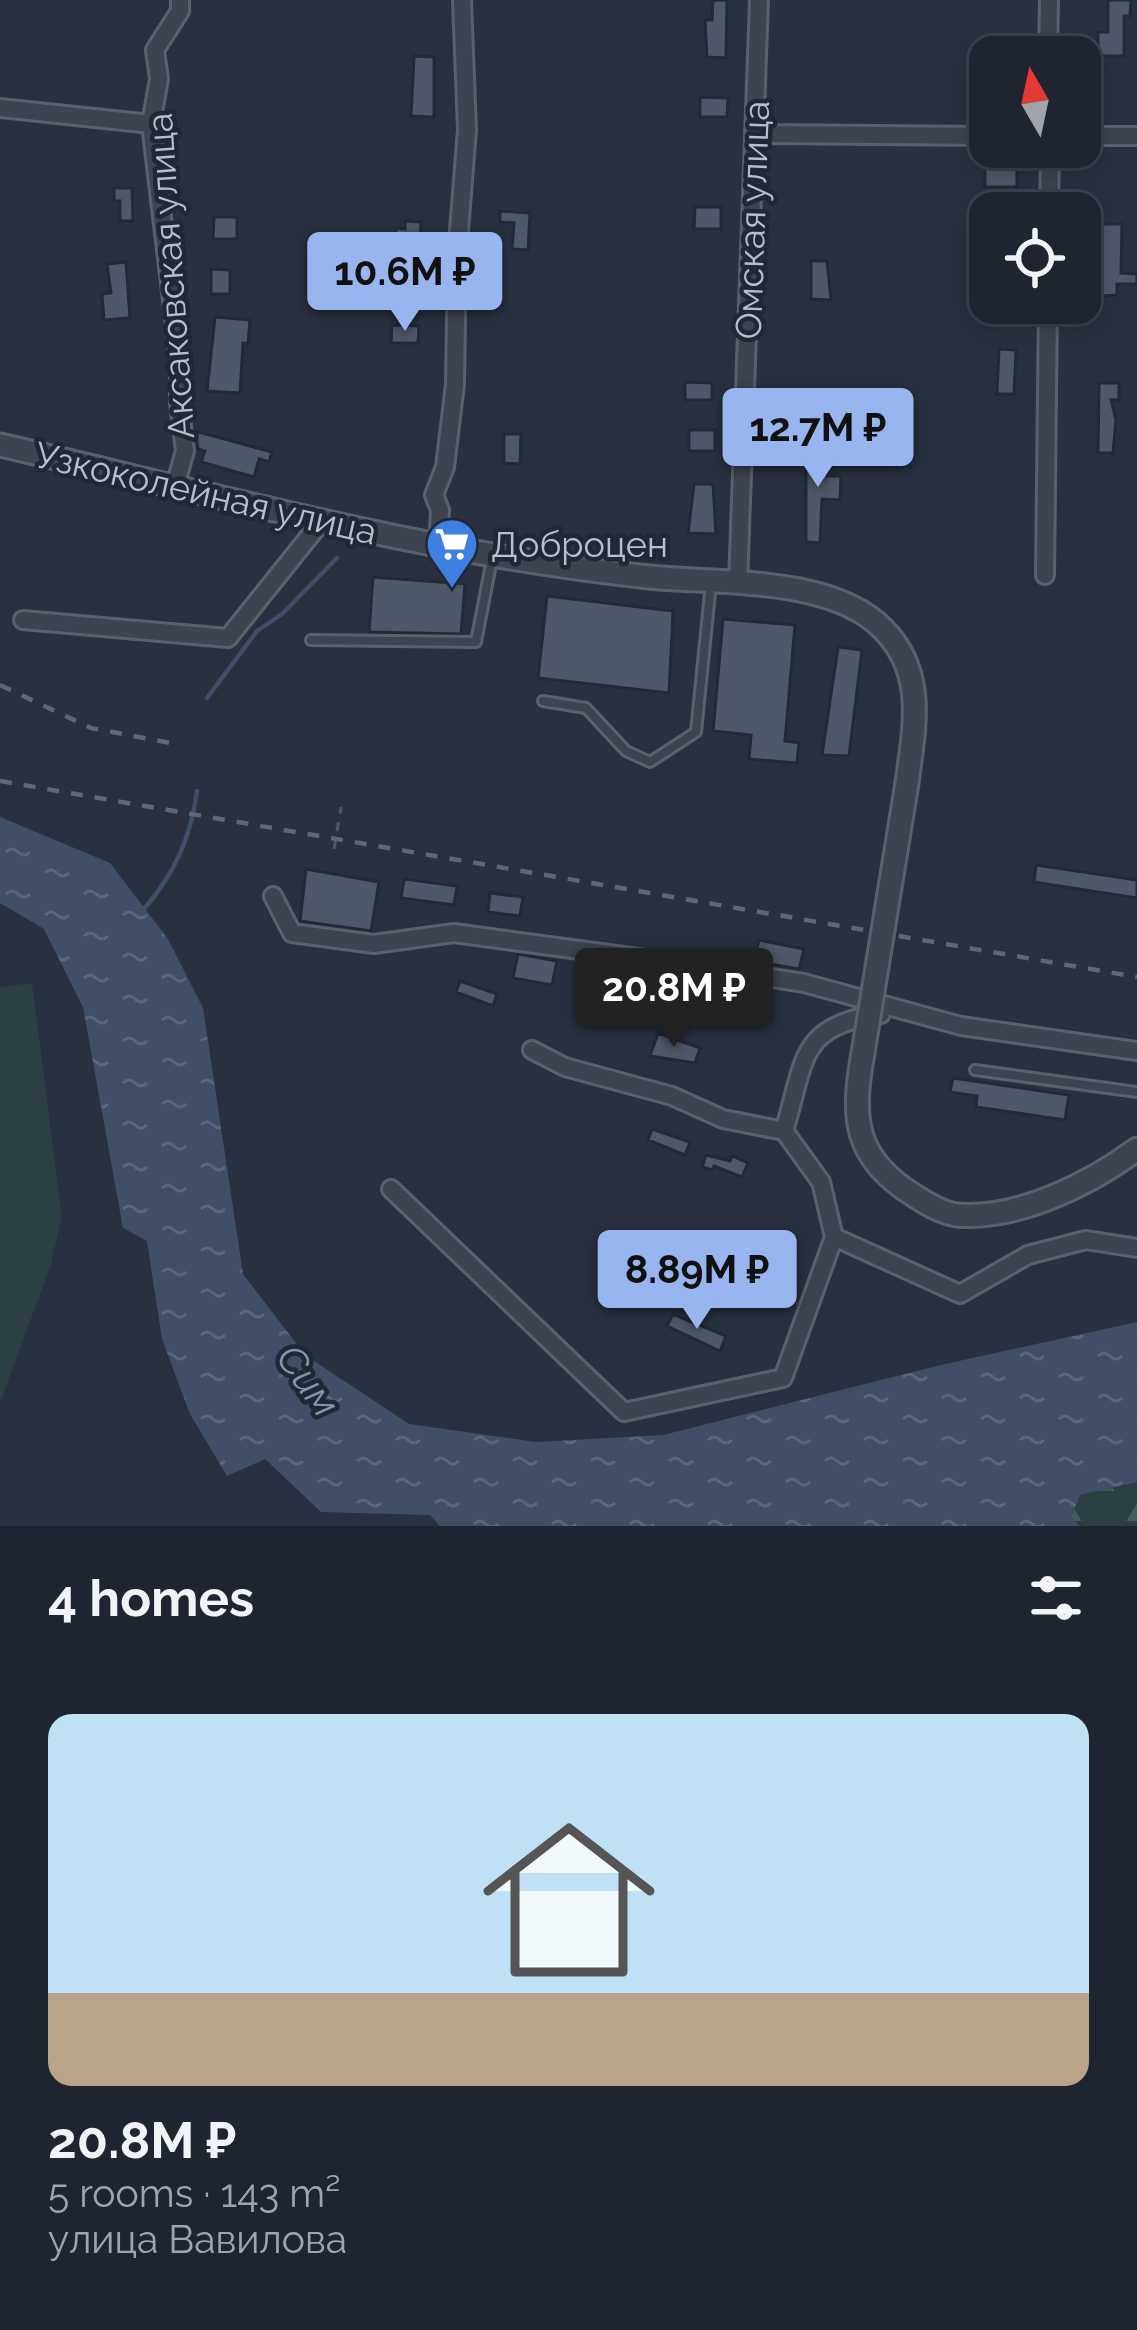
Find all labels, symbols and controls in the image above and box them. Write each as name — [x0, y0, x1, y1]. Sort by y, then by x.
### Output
north arrow — [969, 36, 1101, 168]
map controls — [969, 36, 1101, 324]
street label: Омская улица — [727, 100, 777, 340]
street label: Аксаковская улица — [138, 112, 202, 440]
button: locate — [969, 192, 1101, 324]
pin: 10.6M ₽ — [294, 232, 516, 334]
text: 10.6M ₽ — [334, 248, 476, 294]
pin: 12.7M ₽ — [707, 388, 929, 490]
text: 12.7M ₽ — [750, 404, 886, 450]
street label: Узкоколейная улица — [31, 433, 381, 553]
supermarket icon: Доброцен — [424, 516, 480, 590]
place label: Доброцен — [491, 523, 668, 565]
pin: 20.8M ₽ — [563, 948, 785, 1050]
text: 20.8M ₽ — [602, 964, 746, 1010]
pin: 8.89M ₽ — [586, 1230, 808, 1332]
text: 8.89M ₽ — [625, 1246, 769, 1292]
water label: Сим — [267, 1335, 349, 1425]
icon: filters — [1023, 1565, 1089, 1631]
text: 4 homes — [48, 1568, 254, 1628]
icon: home — [461, 1792, 677, 2008]
text: 20.8M ₽ — [48, 2110, 236, 2170]
text: 5 rooms · 143 m² — [48, 2170, 340, 2216]
text: улица Вавилова — [48, 2216, 347, 2262]

